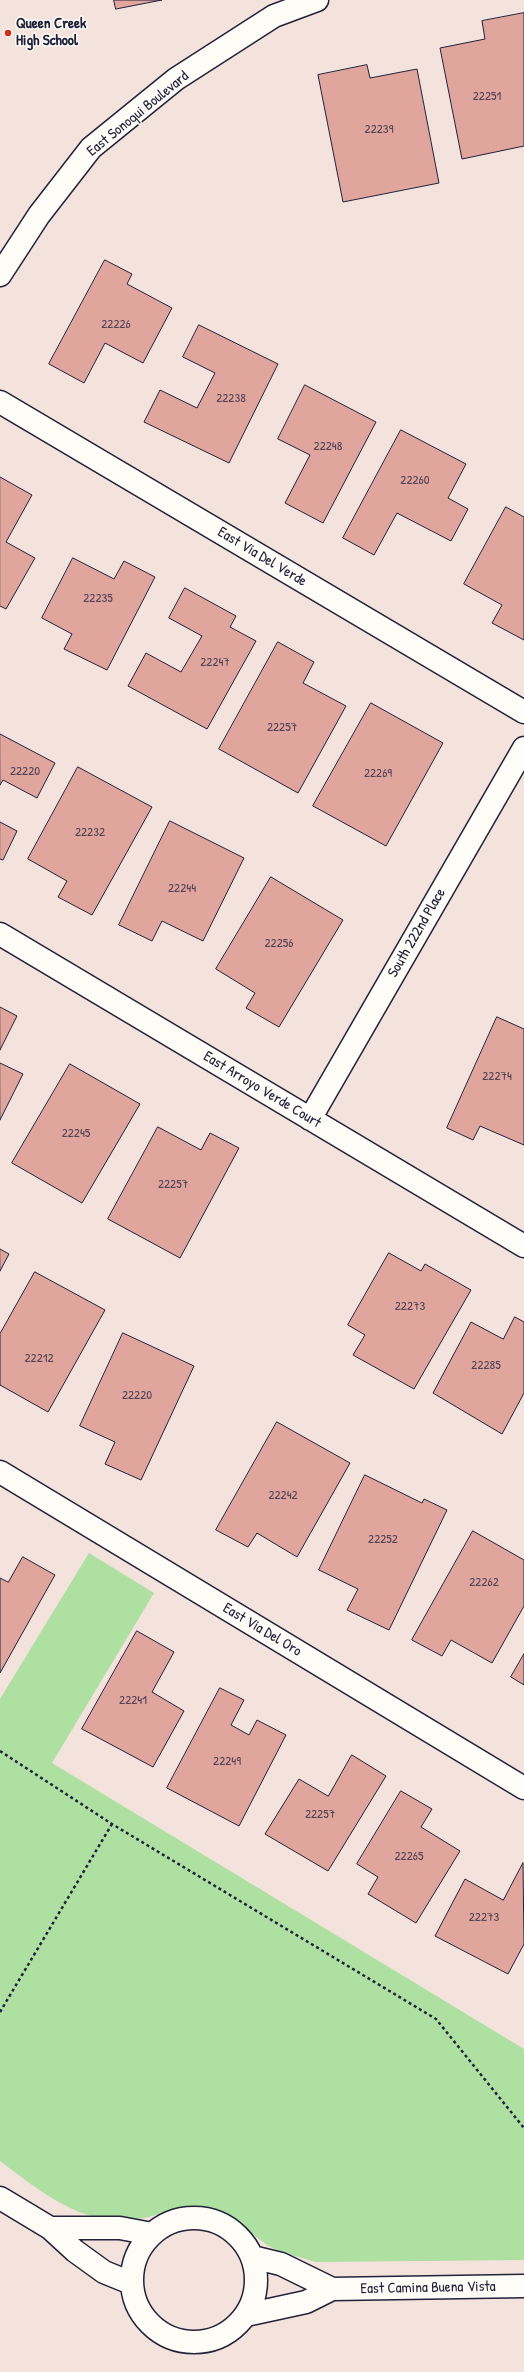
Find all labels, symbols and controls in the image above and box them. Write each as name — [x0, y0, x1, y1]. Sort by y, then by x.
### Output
place label: Queen Creek High School — [16, 15, 86, 50]
marker: Queen Creek High School — [3, 28, 13, 38]
street label: East Sonoqui Boulevard — [84, 68, 192, 160]
house number: 22251 — [473, 89, 501, 105]
house number: 22239 — [365, 122, 393, 138]
house number: 22226 — [101, 317, 131, 333]
house number: 22238 — [216, 391, 246, 407]
house number: 22248 — [314, 439, 342, 455]
house number: 22260 — [400, 473, 430, 489]
street label: East Via Del Verde — [214, 523, 310, 591]
house number: 22235 — [83, 591, 113, 607]
house number: 22247 — [200, 655, 230, 671]
house number: 22257 — [267, 720, 297, 736]
house number: 22220 — [10, 764, 40, 780]
house number: 22269 — [364, 766, 392, 782]
house number: 22232 — [75, 825, 105, 841]
house number: 22244 — [168, 881, 196, 897]
street label: South 222nd Place — [384, 885, 450, 981]
house number: 22256 — [265, 936, 293, 952]
street label: East Arroyo Verde Court — [200, 1048, 324, 1132]
house number: 22274 — [482, 1069, 512, 1085]
house number: 22245 — [62, 1126, 90, 1142]
house number: 22257 — [158, 1177, 188, 1193]
house number: 22273 — [395, 1299, 425, 1315]
house number: 22212 — [24, 1351, 54, 1367]
house number: 22285 — [471, 1358, 501, 1374]
house number: 22220 — [122, 1388, 152, 1404]
house number: 22242 — [268, 1488, 298, 1504]
house number: 22252 — [368, 1532, 398, 1548]
house number: 22262 — [469, 1575, 499, 1591]
street label: East Via Del Oro — [219, 1599, 305, 1661]
house number: 22241 — [119, 1693, 147, 1709]
house number: 22249 — [213, 1754, 241, 1770]
house number: 22257 — [305, 1807, 335, 1823]
house number: 22265 — [395, 1849, 423, 1865]
house number: 22273 — [469, 1910, 499, 1926]
street label: East Camina Buena Vista — [360, 2278, 496, 2298]

